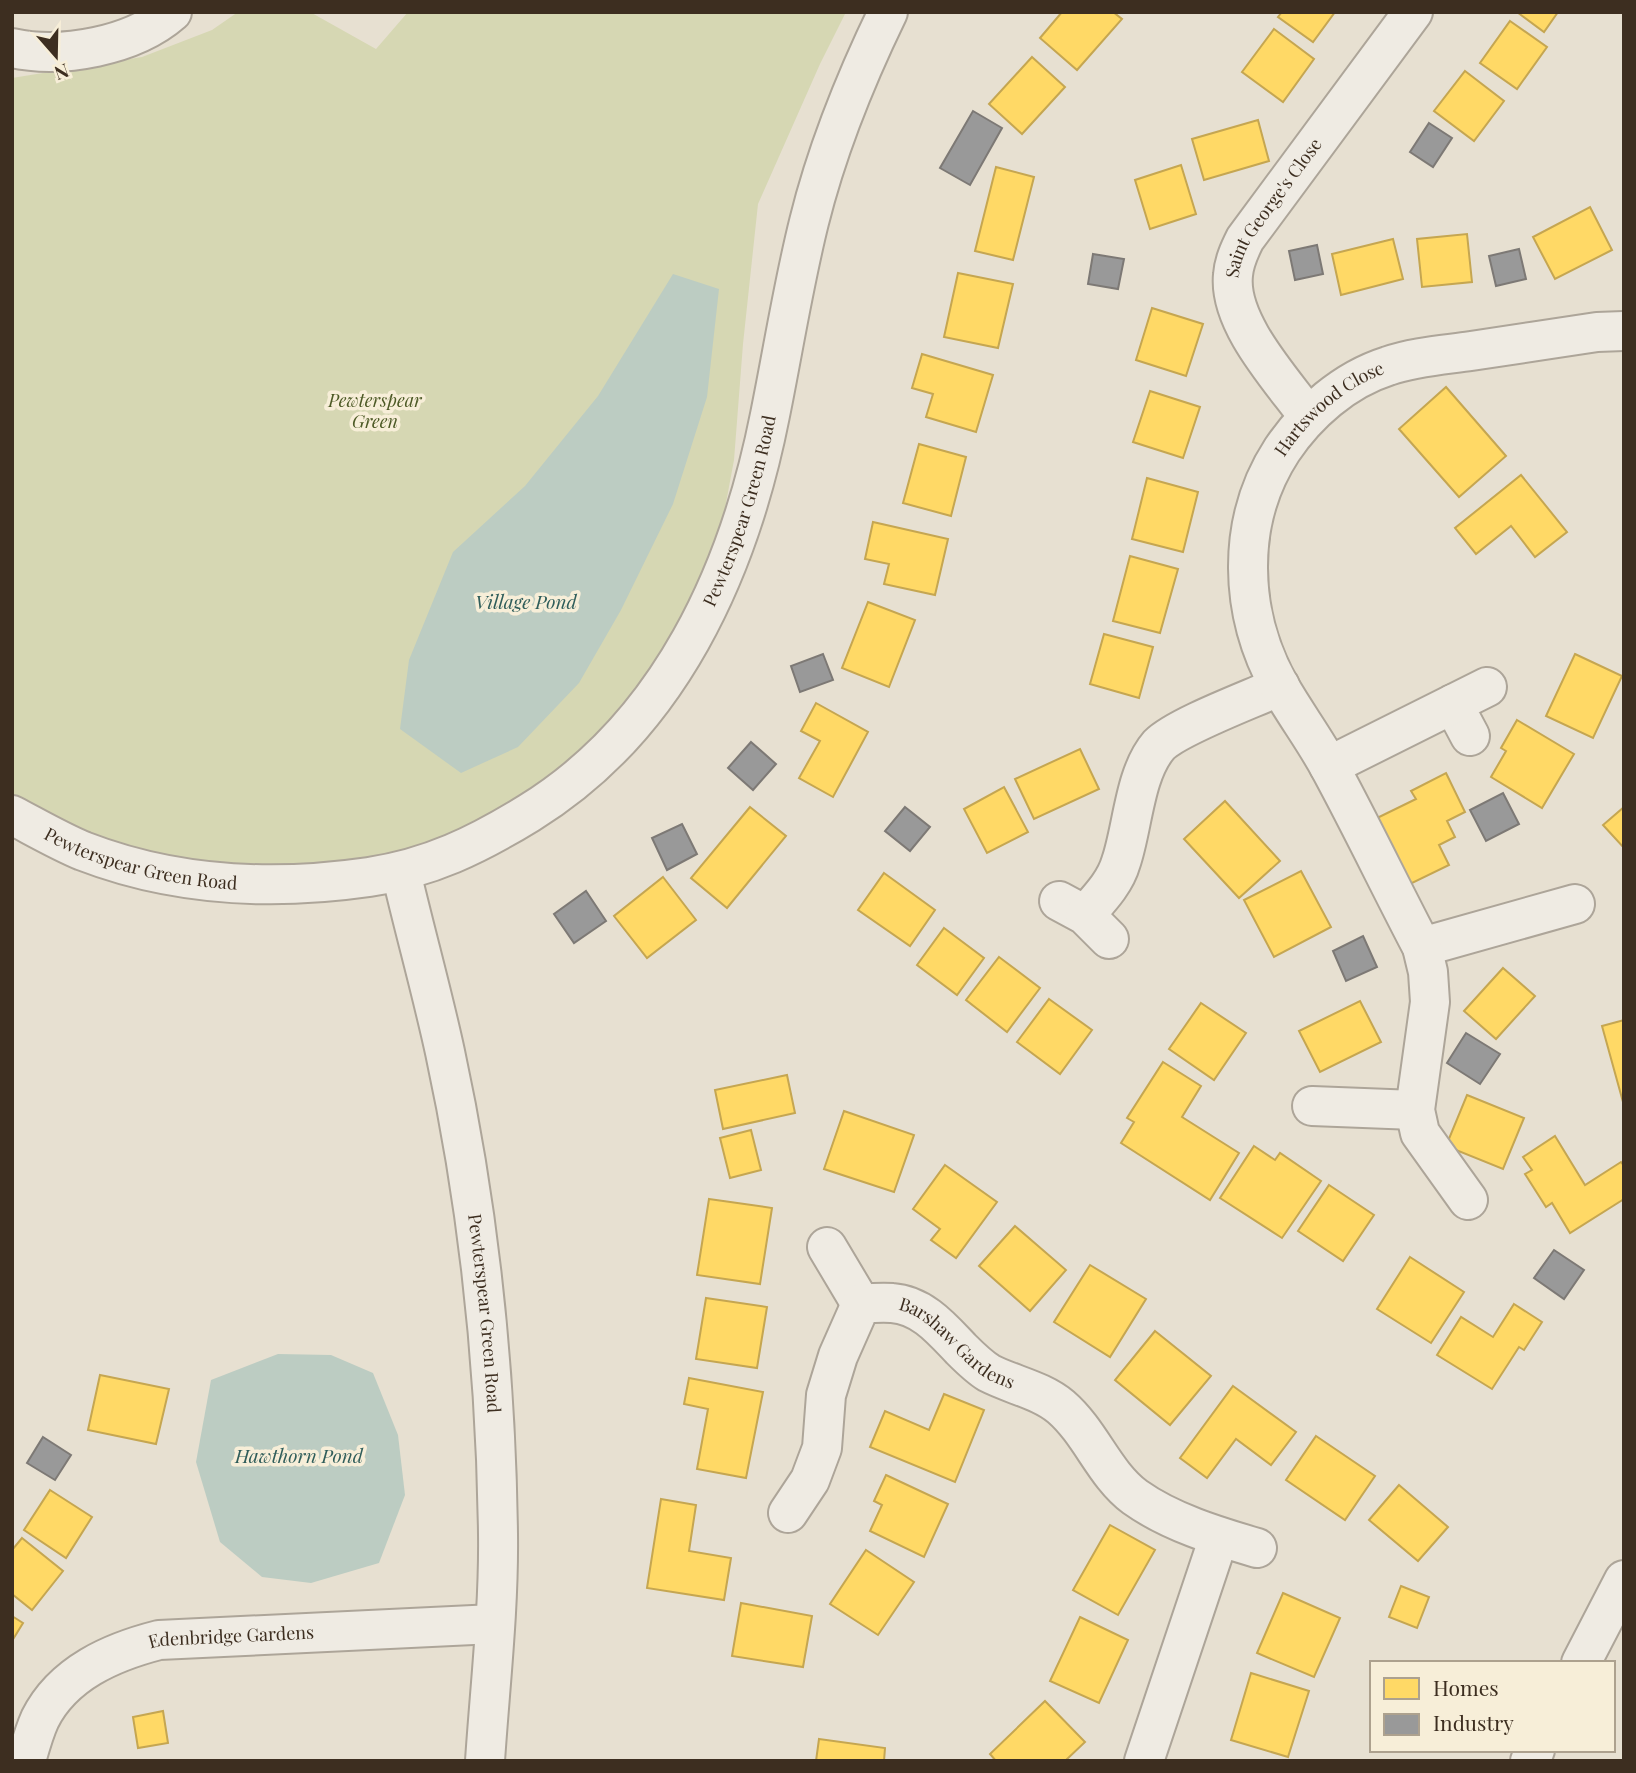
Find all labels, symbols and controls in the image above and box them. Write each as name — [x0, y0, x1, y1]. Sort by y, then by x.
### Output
north arrow — [21, 21, 91, 91]
text: N — [51, 58, 73, 88]
street label: Saint George's Close — [1220, 133, 1327, 279]
street label: Hartswood Close — [1268, 355, 1387, 460]
park label: Pewterspear Green — [327, 388, 423, 433]
street label: Pewterspear Green Road — [697, 412, 781, 610]
water label: Village Pond — [475, 588, 578, 614]
street label: Pewterspear Green Road — [40, 821, 239, 895]
street label: Pewterspear Green Road — [463, 1212, 507, 1414]
street label: Barshaw Gardens — [897, 1291, 1018, 1394]
water label: Hawthorn Pond — [234, 1442, 364, 1468]
street label: Edenbridge Gardens — [145, 1620, 314, 1653]
legend — [1370, 1661, 1615, 1752]
text: Homes — [1433, 1673, 1499, 1701]
text: Industry — [1433, 1708, 1514, 1736]

